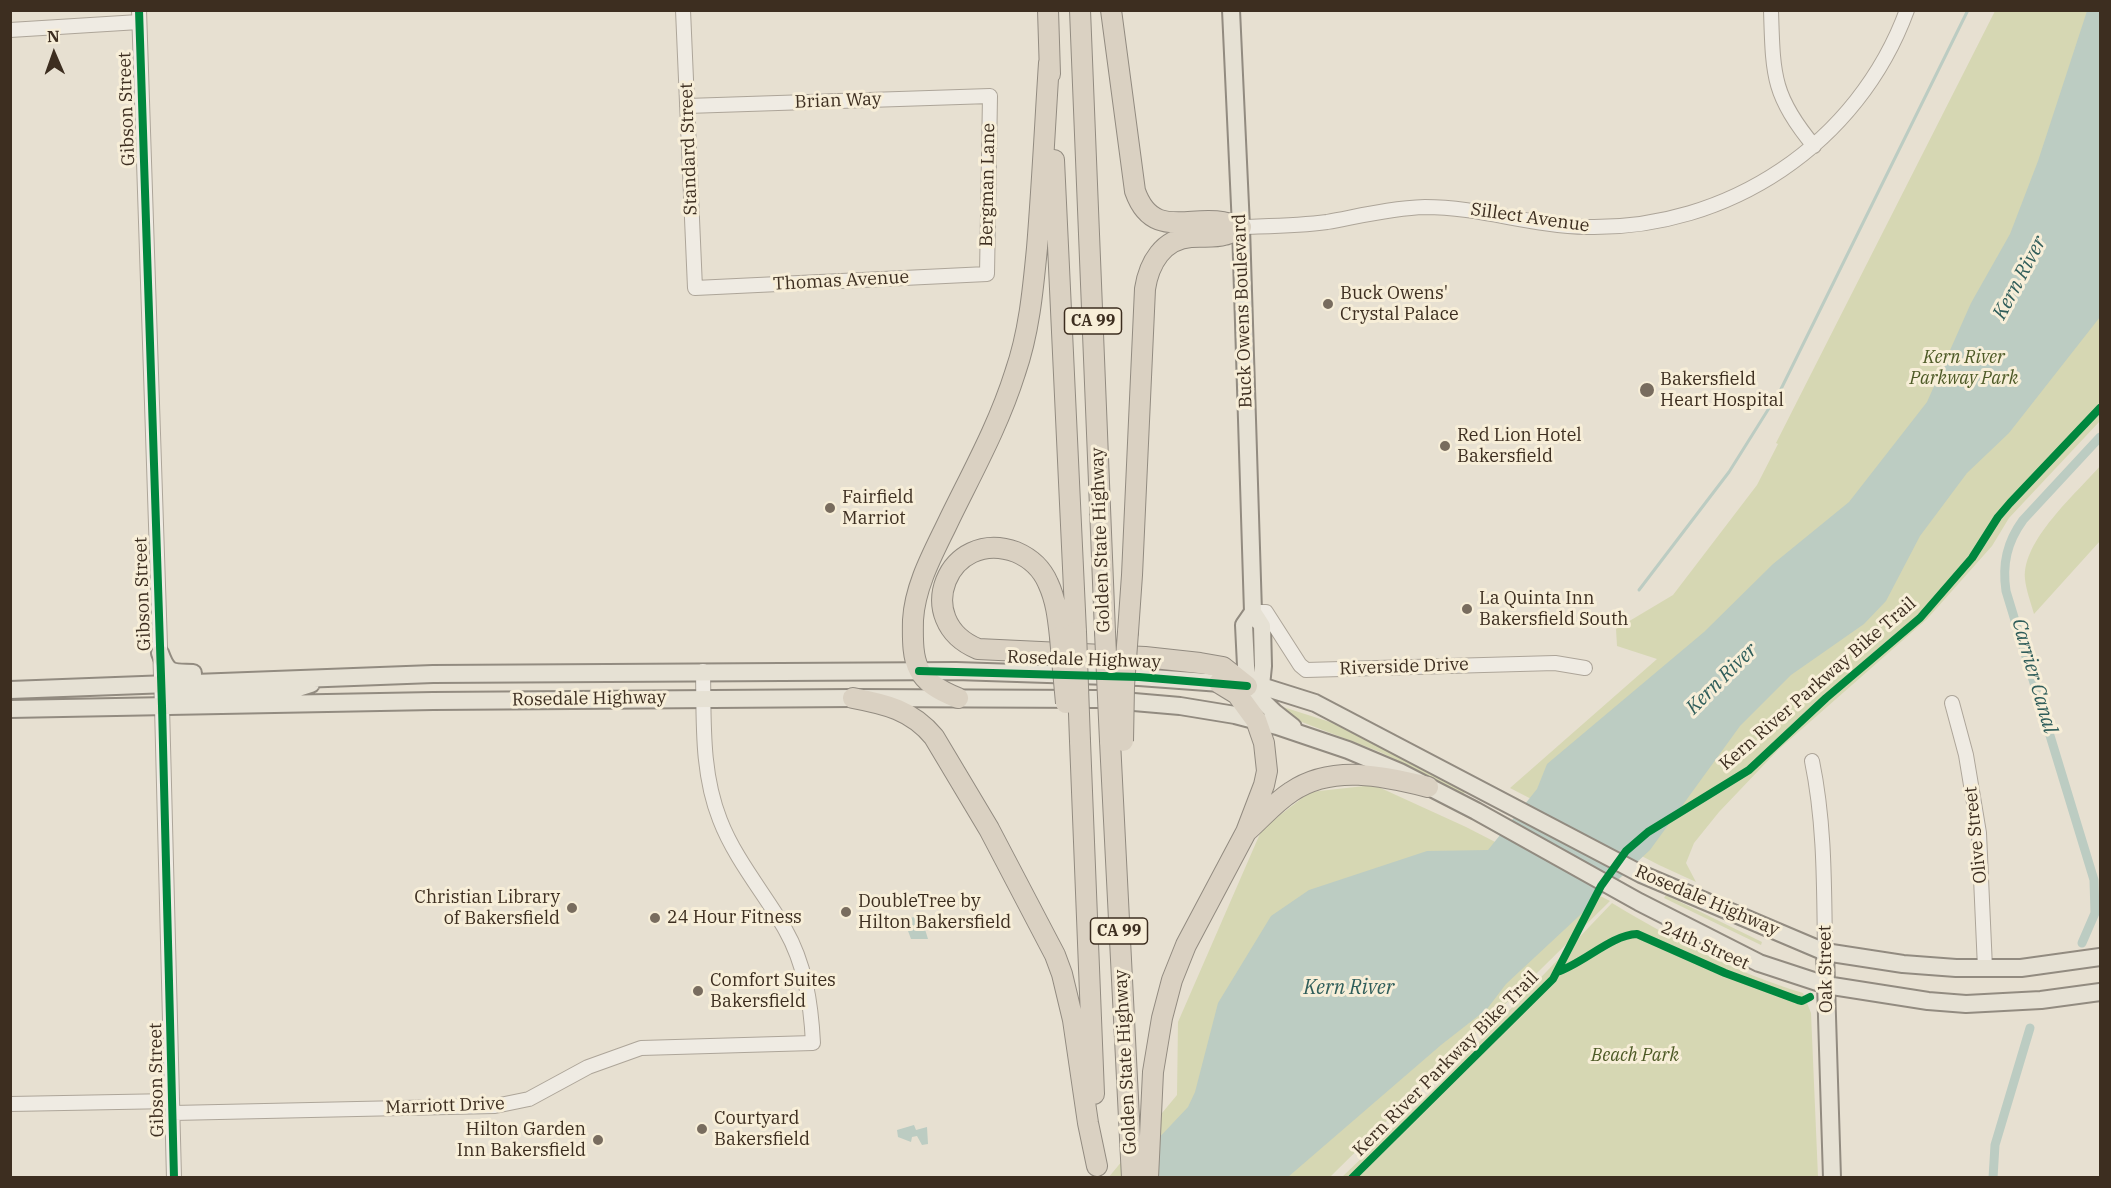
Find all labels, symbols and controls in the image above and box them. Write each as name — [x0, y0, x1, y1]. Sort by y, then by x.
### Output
north arrow — [24, 24, 84, 84]
text: N — [47, 26, 60, 46]
street label: Gibson Street — [114, 51, 140, 167]
street label: Standard Street — [676, 82, 702, 216]
street label: Brian Way — [794, 89, 882, 113]
street label: Bergman Lane — [976, 123, 1000, 247]
street label: Sillect Avenue — [1469, 199, 1591, 237]
street label: Buck Owens Boulevard — [1229, 213, 1257, 409]
water label: Kern River — [1988, 232, 2052, 324]
street label: Thomas Avenue — [772, 267, 910, 295]
place label: Buck Owens' Crystal Palace — [1340, 283, 1459, 326]
marker: Buck Owens' Crystal Palace — [1321, 297, 1335, 311]
road number: CA 99 — [1064, 308, 1122, 334]
park label: Kern River Parkway Park — [1910, 347, 2018, 389]
place label: Bakersfield Heart Hospital — [1660, 369, 1784, 412]
marker: Bakersfield Heart Hospital — [1638, 381, 1656, 399]
place label: Red Lion Hotel Bakersfield — [1457, 425, 1582, 468]
marker: Red Lion Hotel Bakersfield — [1438, 439, 1452, 453]
street label: Golden State Highway — [1087, 447, 1115, 633]
place label: Fairfield Marriot — [842, 487, 914, 530]
marker: Fairfield Marriot — [823, 501, 837, 515]
street label: Gibson Street — [130, 536, 156, 652]
place label: La Quinta Inn Bakersfield South — [1479, 588, 1628, 630]
street label: Kern River Parkway Bike Trail — [1715, 593, 1921, 775]
marker: La Quinta Inn Bakersfield South — [1460, 602, 1474, 616]
water label: Carrier Canal — [2006, 616, 2062, 736]
water label: Kern River — [1681, 638, 1763, 720]
street label: Rosedale Highway — [1006, 647, 1162, 673]
street label: Riverside Drive — [1339, 654, 1469, 680]
street label: Rosedale Highway — [512, 687, 666, 711]
street label: Olive Street — [1960, 785, 1992, 885]
street label: Rosedale Highway — [1632, 861, 1782, 941]
place label: Christian Library of Bakersfield — [414, 887, 560, 930]
place label: DoubleTree by Hilton Bakersfield — [858, 891, 1011, 934]
marker: Christian Library of Bakersfield — [565, 901, 579, 915]
marker: DoubleTree by Hilton Bakersfield — [839, 905, 853, 919]
place label: 24 Hour Fitness — [667, 907, 802, 929]
marker: 24 Hour Fitness — [648, 911, 662, 925]
street label: 24th Street — [1658, 917, 1752, 975]
road number: CA 99 — [1090, 918, 1148, 944]
street label: Oak Street — [1814, 925, 1838, 1013]
street label: Kern River Parkway Bike Trail — [1349, 967, 1543, 1161]
street label: Golden State Highway — [1110, 969, 1142, 1155]
place label: Comfort Suites Bakersfield — [710, 970, 836, 1012]
water label: Kern River — [1304, 976, 1394, 1000]
marker: Comfort Suites Bakersfield — [691, 984, 705, 998]
street label: Gibson Street — [145, 1023, 169, 1137]
park label: Beach Park — [1591, 1045, 1679, 1067]
street label: Marriott Drive — [385, 1093, 505, 1119]
place label: Courtyard Bakersfield — [714, 1108, 810, 1150]
place label: Hilton Garden Inn Bakersfield — [457, 1119, 586, 1162]
marker: Courtyard Bakersfield — [695, 1122, 709, 1136]
marker: Hilton Garden Inn Bakersfield — [591, 1133, 605, 1147]

